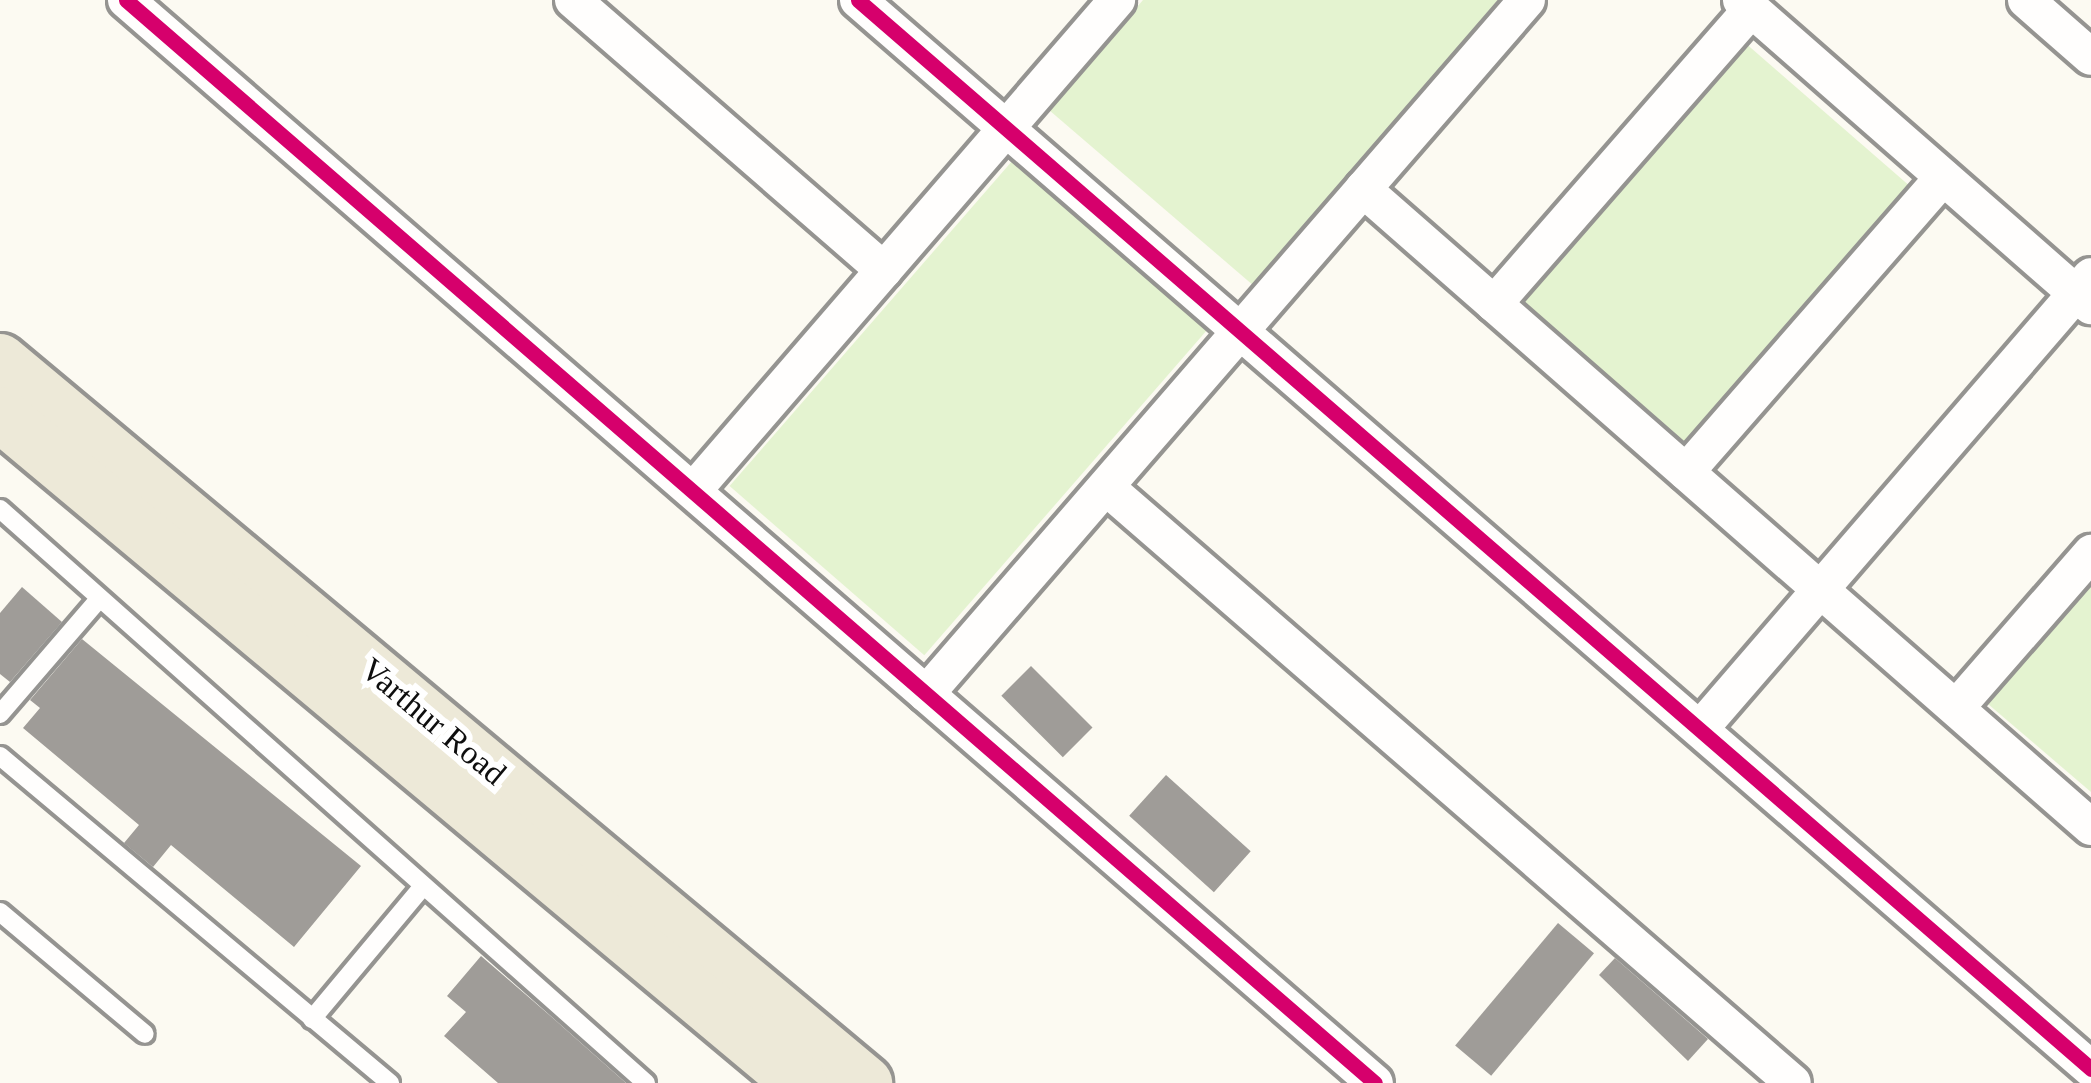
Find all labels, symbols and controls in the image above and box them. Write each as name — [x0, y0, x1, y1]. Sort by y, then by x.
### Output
street label: Varthur Road — [353, 650, 513, 794]

